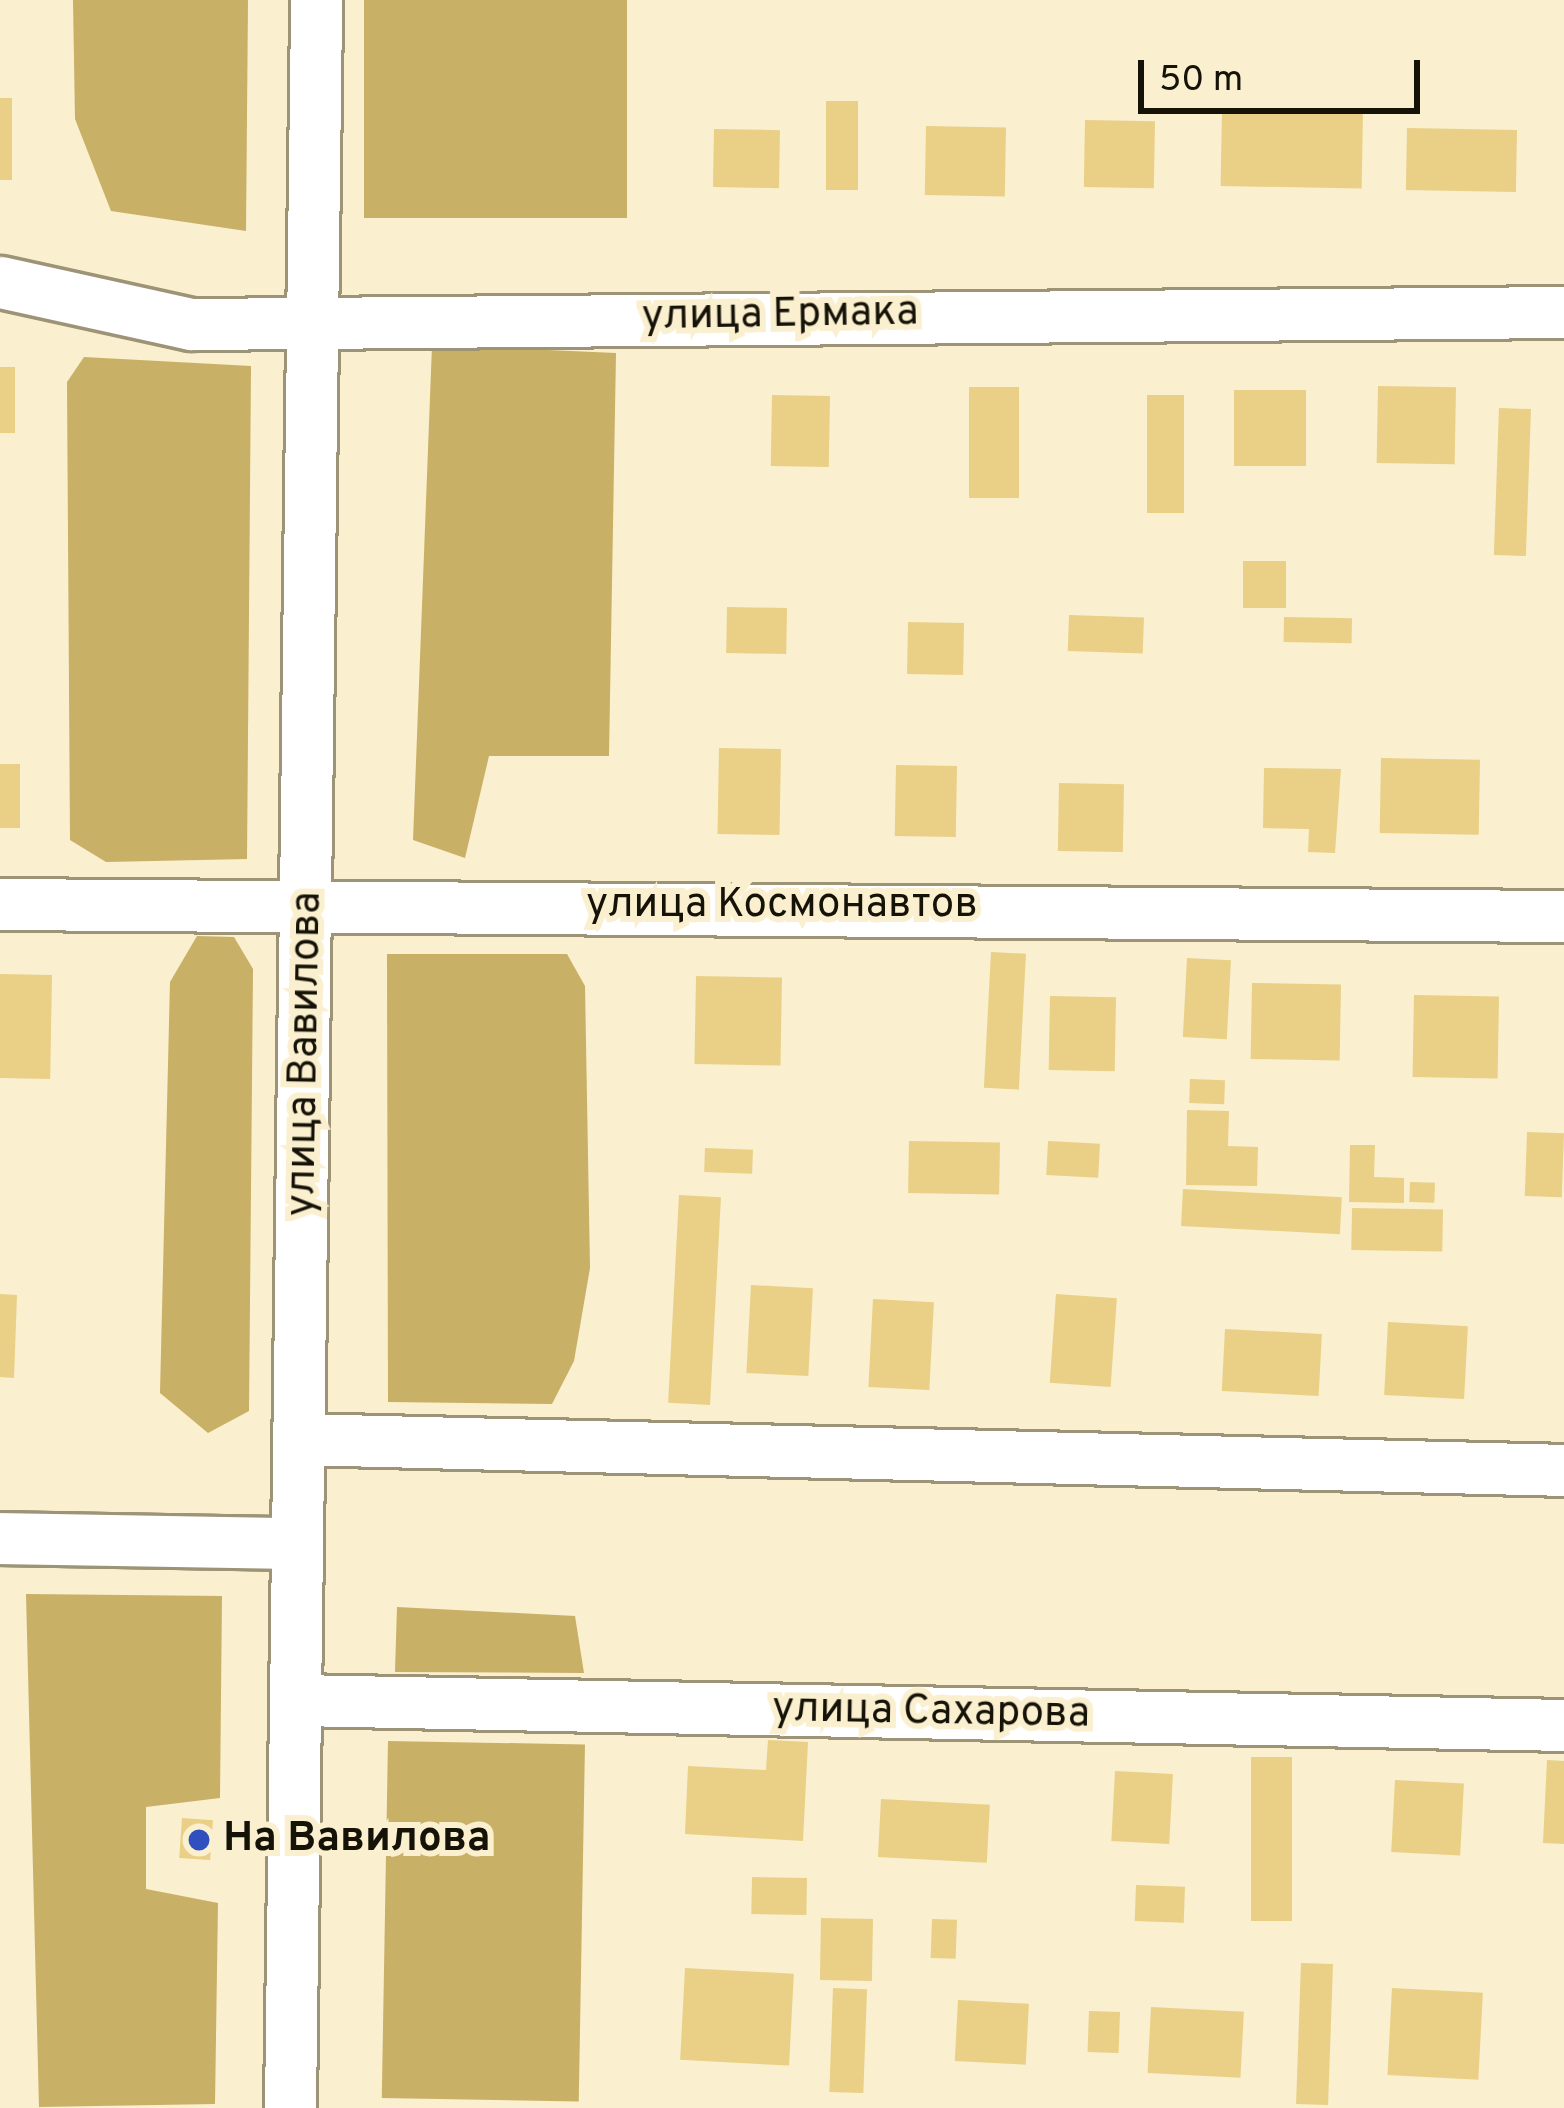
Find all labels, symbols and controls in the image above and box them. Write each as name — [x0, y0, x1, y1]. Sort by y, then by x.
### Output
scale bar — [1144, 36, 1426, 110]
text: 50 m — [1159, 58, 1243, 104]
street label: улица Ермака — [641, 288, 919, 344]
street label: улица Космонавтов — [586, 881, 978, 931]
street label: улица Вавилова — [278, 891, 334, 1217]
street label: улица Сахарова — [772, 1685, 1090, 1741]
place label: На Вавилова — [223, 1815, 490, 1865]
marker: На Вавилова — [186, 1827, 212, 1853]

